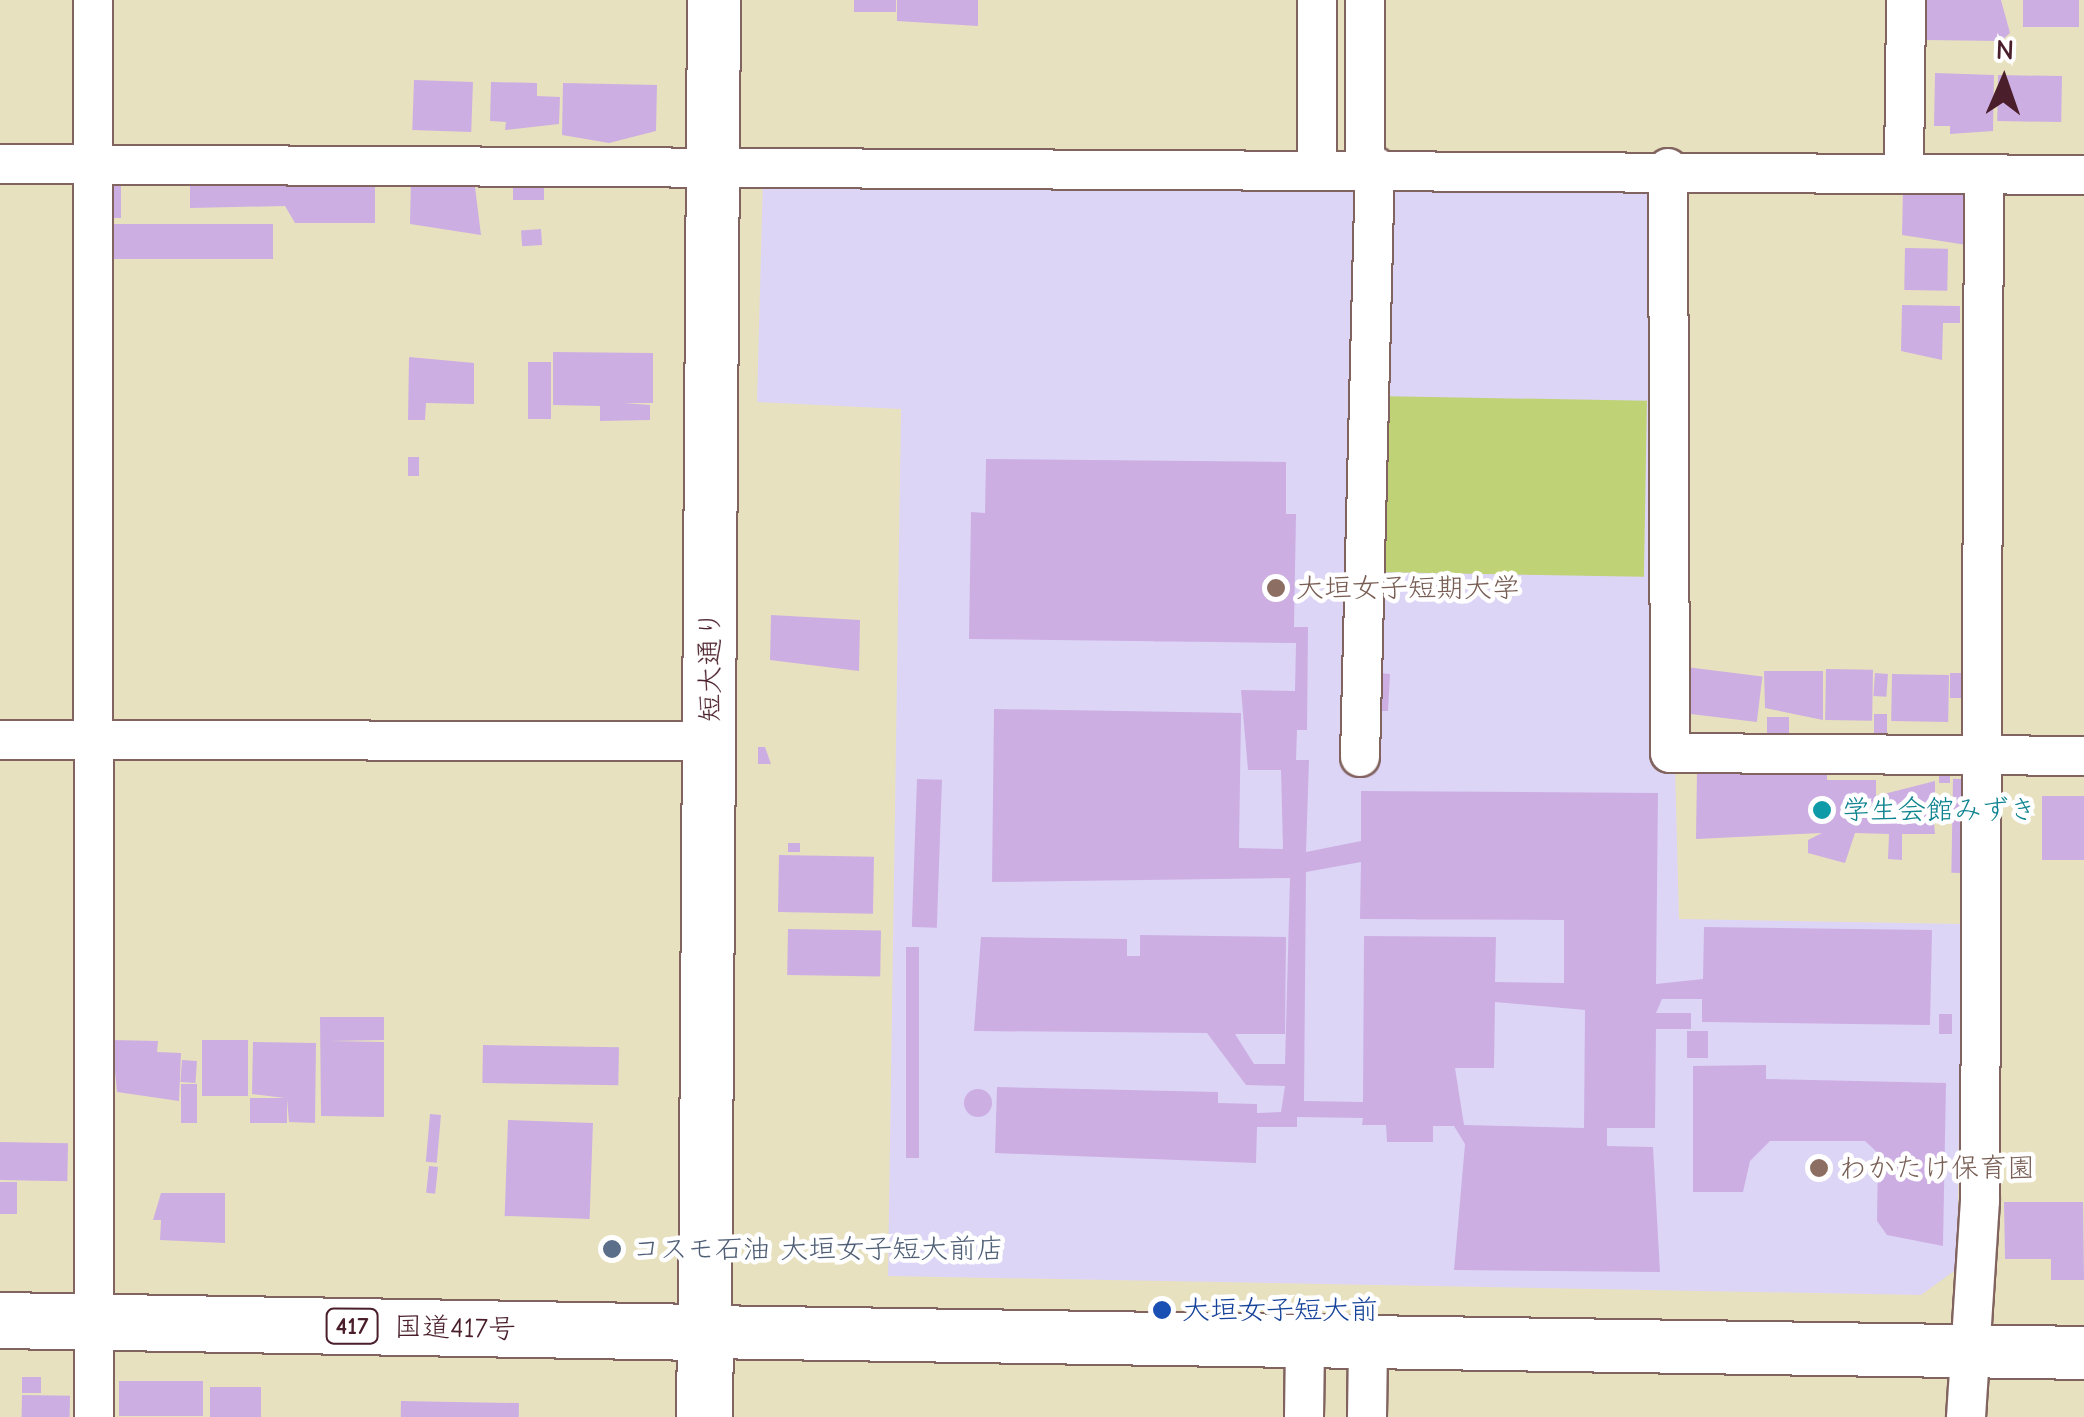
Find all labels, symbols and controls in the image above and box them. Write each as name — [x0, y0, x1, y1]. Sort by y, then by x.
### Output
north arrow — [1954, 30, 2054, 130]
text: N — [1995, 34, 2015, 66]
place label: 大垣女子短期大学 — [1296, 571, 1520, 605]
marker: 大垣女子短期大学 — [1265, 577, 1287, 599]
street label: 短大通り — [693, 610, 727, 722]
place label: 学生会館みずき — [1842, 793, 2038, 827]
marker: 学生会館みずき — [1811, 799, 1833, 821]
place label: わかたけ保育園 — [1839, 1151, 2035, 1185]
marker: わかたけ保育園 — [1808, 1157, 1830, 1179]
place label: コスモ石油 大垣女子短大前店 — [632, 1232, 1005, 1266]
marker: コスモ石油 大垣女子短大前店 — [601, 1238, 623, 1260]
place label: 大垣女子短大前 — [1182, 1293, 1378, 1327]
marker: 大垣女子短大前 — [1151, 1299, 1173, 1321]
road number: 417 — [324, 1306, 380, 1346]
street label: 国道417号 — [394, 1310, 516, 1346]

